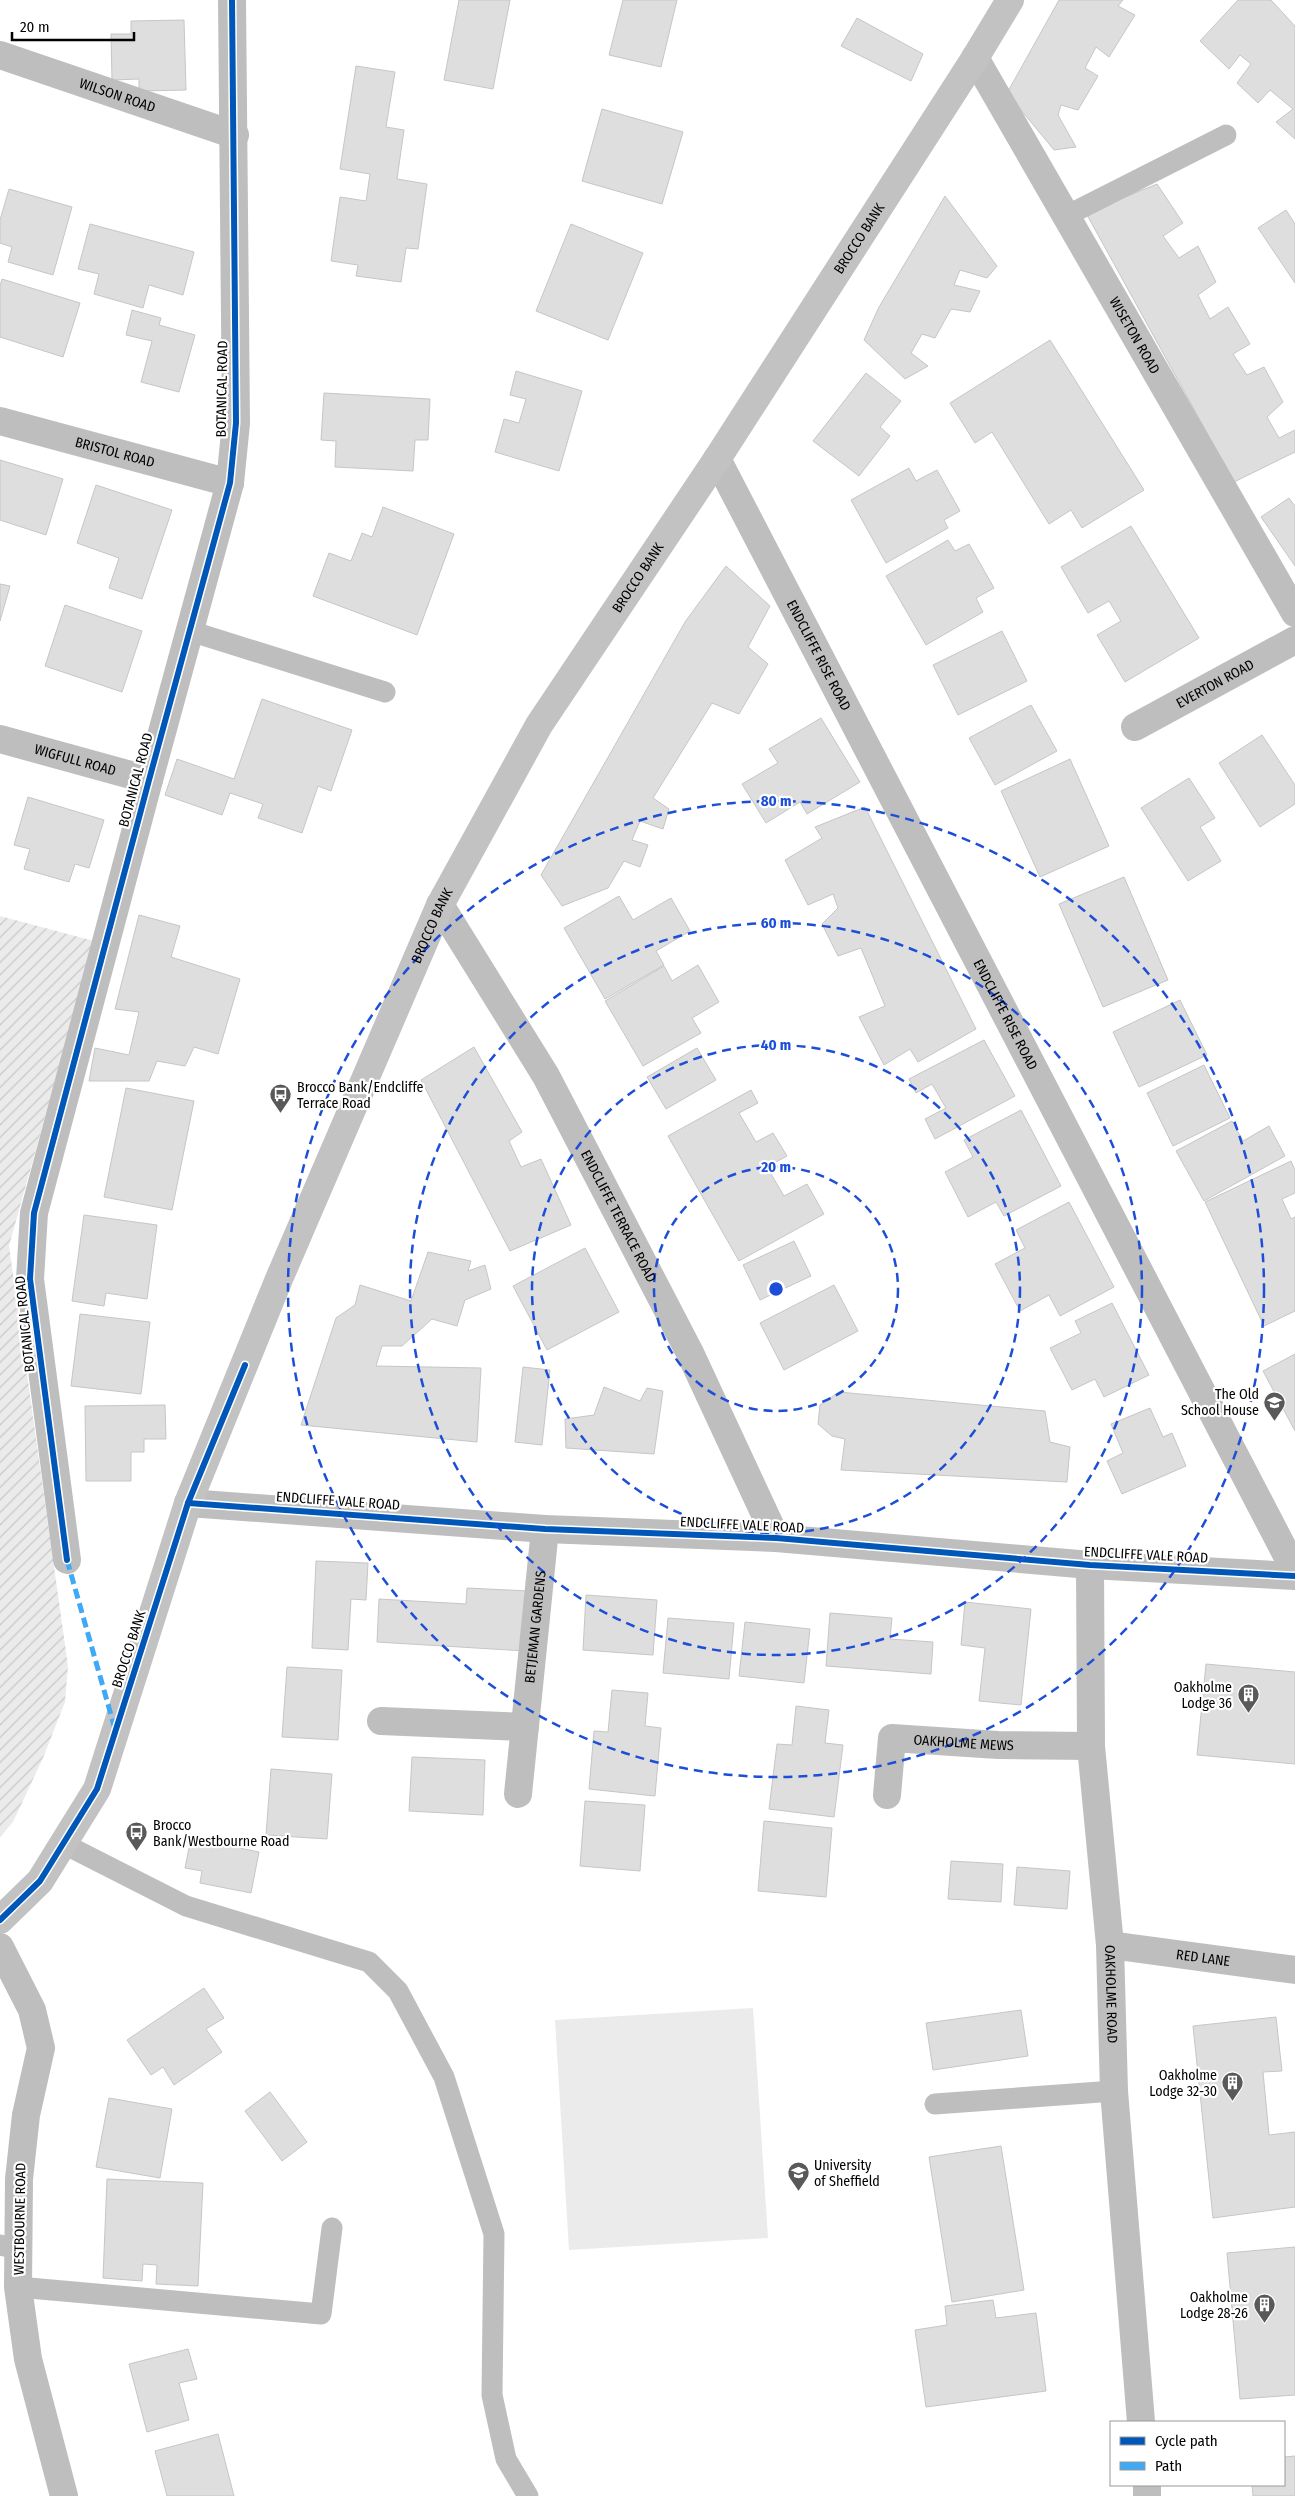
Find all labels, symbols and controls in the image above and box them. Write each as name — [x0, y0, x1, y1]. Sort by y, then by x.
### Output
scale bar — [12, 10, 135, 42]
text: 20 m — [20, 18, 50, 36]
street label: WILSON ROAD — [77, 74, 158, 116]
street label: BROCCO BANK — [830, 199, 888, 277]
street label: WISETON ROAD — [1106, 294, 1164, 377]
street label: BOTANICAL ROAD — [213, 340, 231, 438]
street label: BRISTOL ROAD — [73, 433, 157, 471]
street label: BROCCO BANK — [608, 539, 667, 616]
street label: ENDCLIFFE RISE ROAD — [783, 597, 855, 713]
street label: EVERTON ROAD — [1173, 656, 1257, 712]
street label: BOTANICAL ROAD — [115, 731, 157, 829]
street label: WIGFULL ROAD — [32, 740, 118, 779]
text: 80 m — [761, 792, 791, 810]
street label: BROCCO BANK — [407, 884, 456, 966]
text: 60 m — [761, 914, 791, 932]
street label: ENDCLIFFE RISE ROAD — [970, 956, 1041, 1073]
text: 40 m — [761, 1036, 791, 1054]
place label: Brocco Bank/Endcliffe Terrace Road — [297, 1079, 424, 1112]
bus stop icon: Brocco Bank/Endcliffe Terrace Road — [269, 1083, 293, 1114]
street label: ENDCLIFFE TERRACE ROAD — [577, 1147, 660, 1285]
text: 20 m — [760, 1158, 791, 1176]
street label: BOTANICAL ROAD — [11, 1275, 39, 1373]
centre of rings — [767, 1280, 785, 1298]
place label: The Old School House — [1181, 1386, 1259, 1419]
school or university icon: The Old School House — [1263, 1390, 1287, 1421]
street label: ENDCLIFFE VALE ROAD — [275, 1488, 401, 1514]
street label: ENDCLIFFE VALE ROAD — [679, 1513, 805, 1537]
street label: ENDCLIFFE VALE ROAD — [1083, 1543, 1209, 1567]
street label: BETJEMAN GARDENS — [521, 1570, 549, 1684]
street label: BROCCO BANK — [108, 1608, 150, 1690]
place label: Oakholme Lodge 36 — [1174, 1679, 1232, 1712]
building icon: Oakholme Lodge 36 — [1236, 1683, 1260, 1714]
street label: OAKHOLME MEWS — [913, 1731, 1014, 1754]
place label: Brocco Bank/Westbourne Road — [153, 1817, 289, 1850]
bus stop icon: Brocco Bank/Westbourne Road — [125, 1821, 149, 1852]
street label: OAKHOLME ROAD — [1102, 1945, 1121, 2043]
street label: RED LANE — [1175, 1946, 1232, 1970]
place label: Oakholme Lodge 32-30 — [1149, 2067, 1217, 2100]
building icon: Oakholme Lodge 32-30 — [1221, 2071, 1245, 2102]
place label: University of Sheffield — [814, 2157, 880, 2190]
school or university icon: University of Sheffield — [786, 2161, 810, 2192]
street label: WESTBOURNE ROAD — [11, 2163, 29, 2275]
place label: Oakholme Lodge 28-26 — [1180, 2289, 1248, 2322]
building icon: Oakholme Lodge 28-26 — [1252, 2293, 1276, 2324]
legend — [1110, 2421, 1285, 2486]
text: Cycle path — [1155, 2432, 1218, 2450]
text: Path — [1155, 2457, 1182, 2475]

